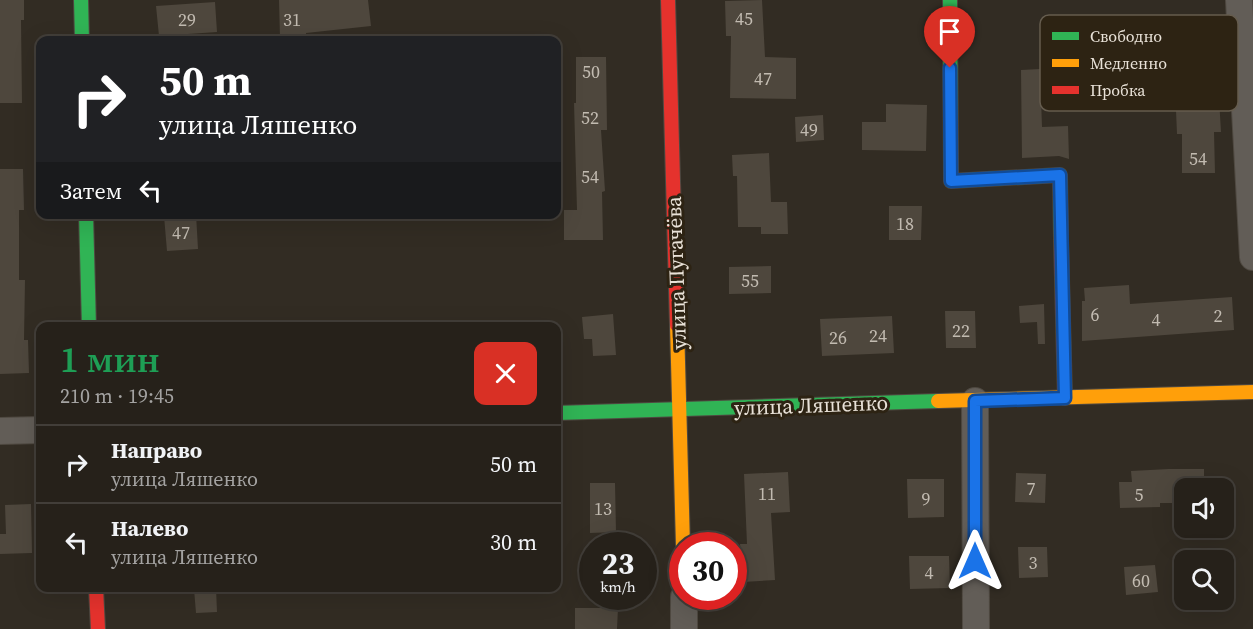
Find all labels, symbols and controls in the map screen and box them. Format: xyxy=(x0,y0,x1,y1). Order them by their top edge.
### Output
house number: 45 xyxy=(735,6,753,31)
pin xyxy=(924,6,975,68)
house number: 29 xyxy=(178,7,196,32)
house number: 31 xyxy=(283,7,301,32)
icon: arrive xyxy=(933,15,966,48)
legend xyxy=(1040,15,1238,111)
text: Свободно xyxy=(1090,25,1162,47)
text: 50 m xyxy=(159,51,252,109)
text: Медленно xyxy=(1090,52,1167,74)
house number: 50 xyxy=(582,59,600,84)
icon: right xyxy=(60,60,138,138)
house number: 47 xyxy=(754,66,772,91)
text: Пробка xyxy=(1090,79,1146,101)
house number: 52 xyxy=(581,105,599,130)
text: улица Ляшенко xyxy=(159,106,357,143)
house number: 49 xyxy=(800,117,818,142)
house number: 54 xyxy=(1189,146,1207,171)
house number: 54 xyxy=(581,164,599,189)
icon: left xyxy=(134,174,167,207)
text: Затем xyxy=(60,176,122,206)
street label: улица Пугачёва xyxy=(659,195,693,350)
house number: 18 xyxy=(896,211,914,236)
house number: 47 xyxy=(172,220,190,245)
house number: 55 xyxy=(741,268,759,293)
house number: 6 xyxy=(1091,302,1100,327)
house number: 2 xyxy=(1214,303,1223,328)
house number: 4 xyxy=(1152,307,1161,332)
house number: 22 xyxy=(952,318,970,343)
house number: 24 xyxy=(869,323,887,348)
house number: 26 xyxy=(829,325,847,350)
text: 1 мин xyxy=(60,335,160,384)
button: close xyxy=(474,342,537,405)
text: 210 m · 19:45 xyxy=(60,382,174,410)
street label: улица Ляшенко xyxy=(733,388,889,422)
text: Направо xyxy=(111,435,202,465)
icon: right xyxy=(60,448,93,481)
text: 50 m xyxy=(490,449,537,479)
text: улица Ляшенко xyxy=(111,465,258,493)
house number: 7 xyxy=(1027,476,1036,501)
map controls xyxy=(1174,478,1234,610)
button: sound xyxy=(1174,478,1234,538)
house number: 11 xyxy=(758,481,776,506)
house number: 5 xyxy=(1135,482,1144,507)
house number: 9 xyxy=(922,486,931,511)
house number: 13 xyxy=(594,496,612,521)
text: Налево xyxy=(111,513,188,543)
icon: left xyxy=(60,526,93,559)
text: 30 m xyxy=(490,527,537,557)
position arrow xyxy=(943,529,1007,593)
speed limit sign: 30 xyxy=(669,532,747,610)
text: улица Ляшенко xyxy=(111,543,258,571)
text: 23 xyxy=(602,543,634,584)
house number: 3 xyxy=(1029,550,1038,575)
button: search xyxy=(1174,550,1234,610)
house number: 4 xyxy=(925,560,934,585)
house number: 60 xyxy=(1132,568,1150,593)
text: km/h xyxy=(600,576,636,597)

